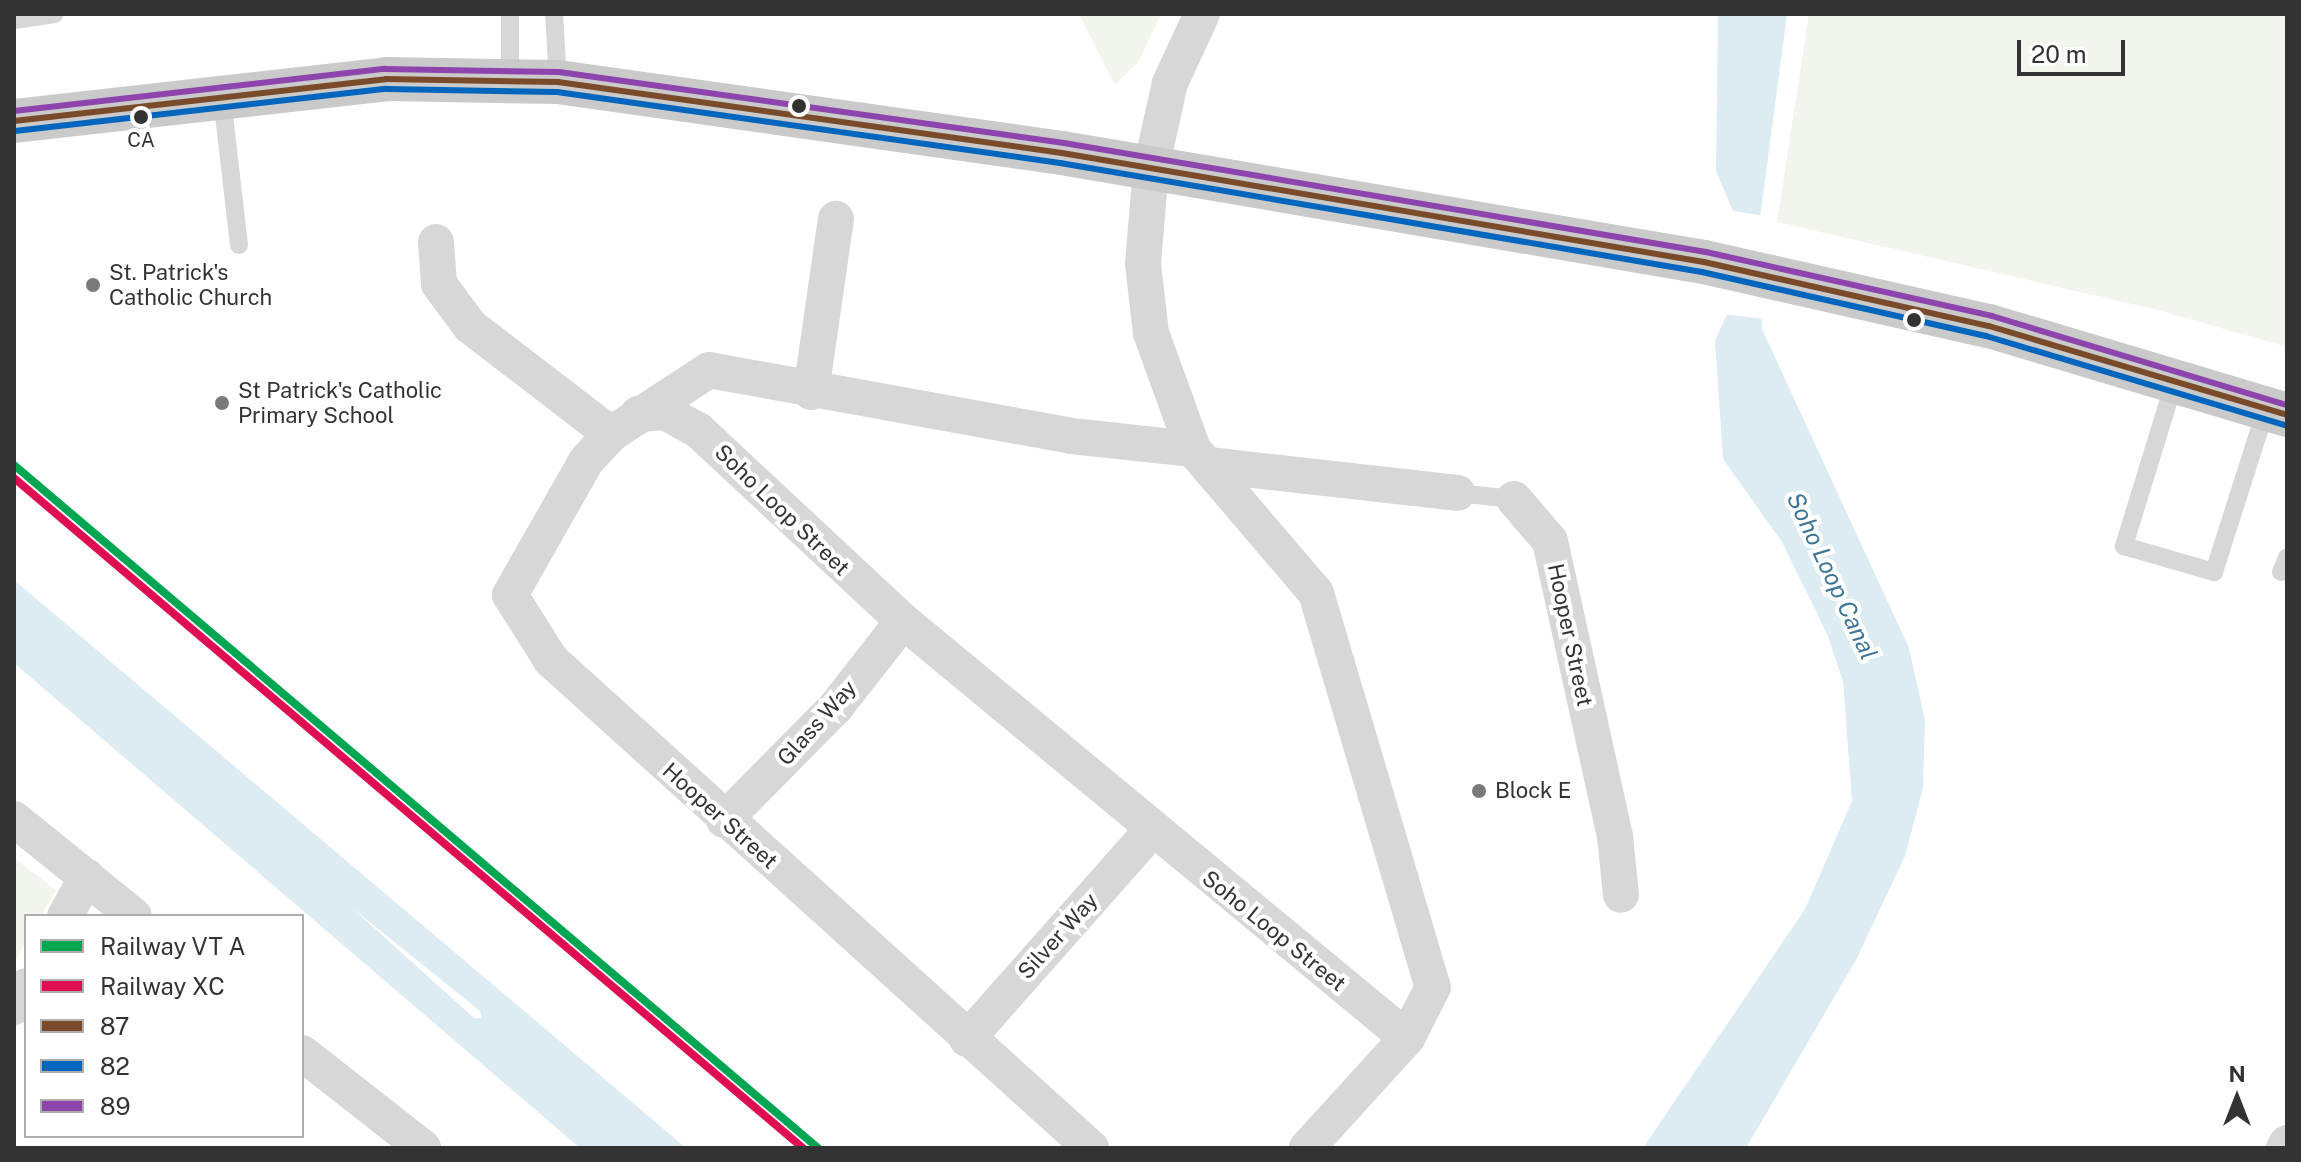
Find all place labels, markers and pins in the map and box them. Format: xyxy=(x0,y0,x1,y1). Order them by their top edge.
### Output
unlabelled marker xyxy=(791,98,807,114)
marker: CA xyxy=(133,109,149,125)
place label: CA xyxy=(127,128,155,152)
place label: St. Patrick's Catholic Church xyxy=(109,259,272,310)
marker: St. Patrick's Catholic Church xyxy=(84,276,102,294)
unlabelled marker xyxy=(1906,312,1922,328)
place label: St Patrick's Catholic Primary School xyxy=(238,377,442,428)
marker: St Patrick's Catholic Primary School xyxy=(213,394,231,412)
place label: Block E xyxy=(1495,778,1571,804)
marker: Block E xyxy=(1470,782,1488,800)

